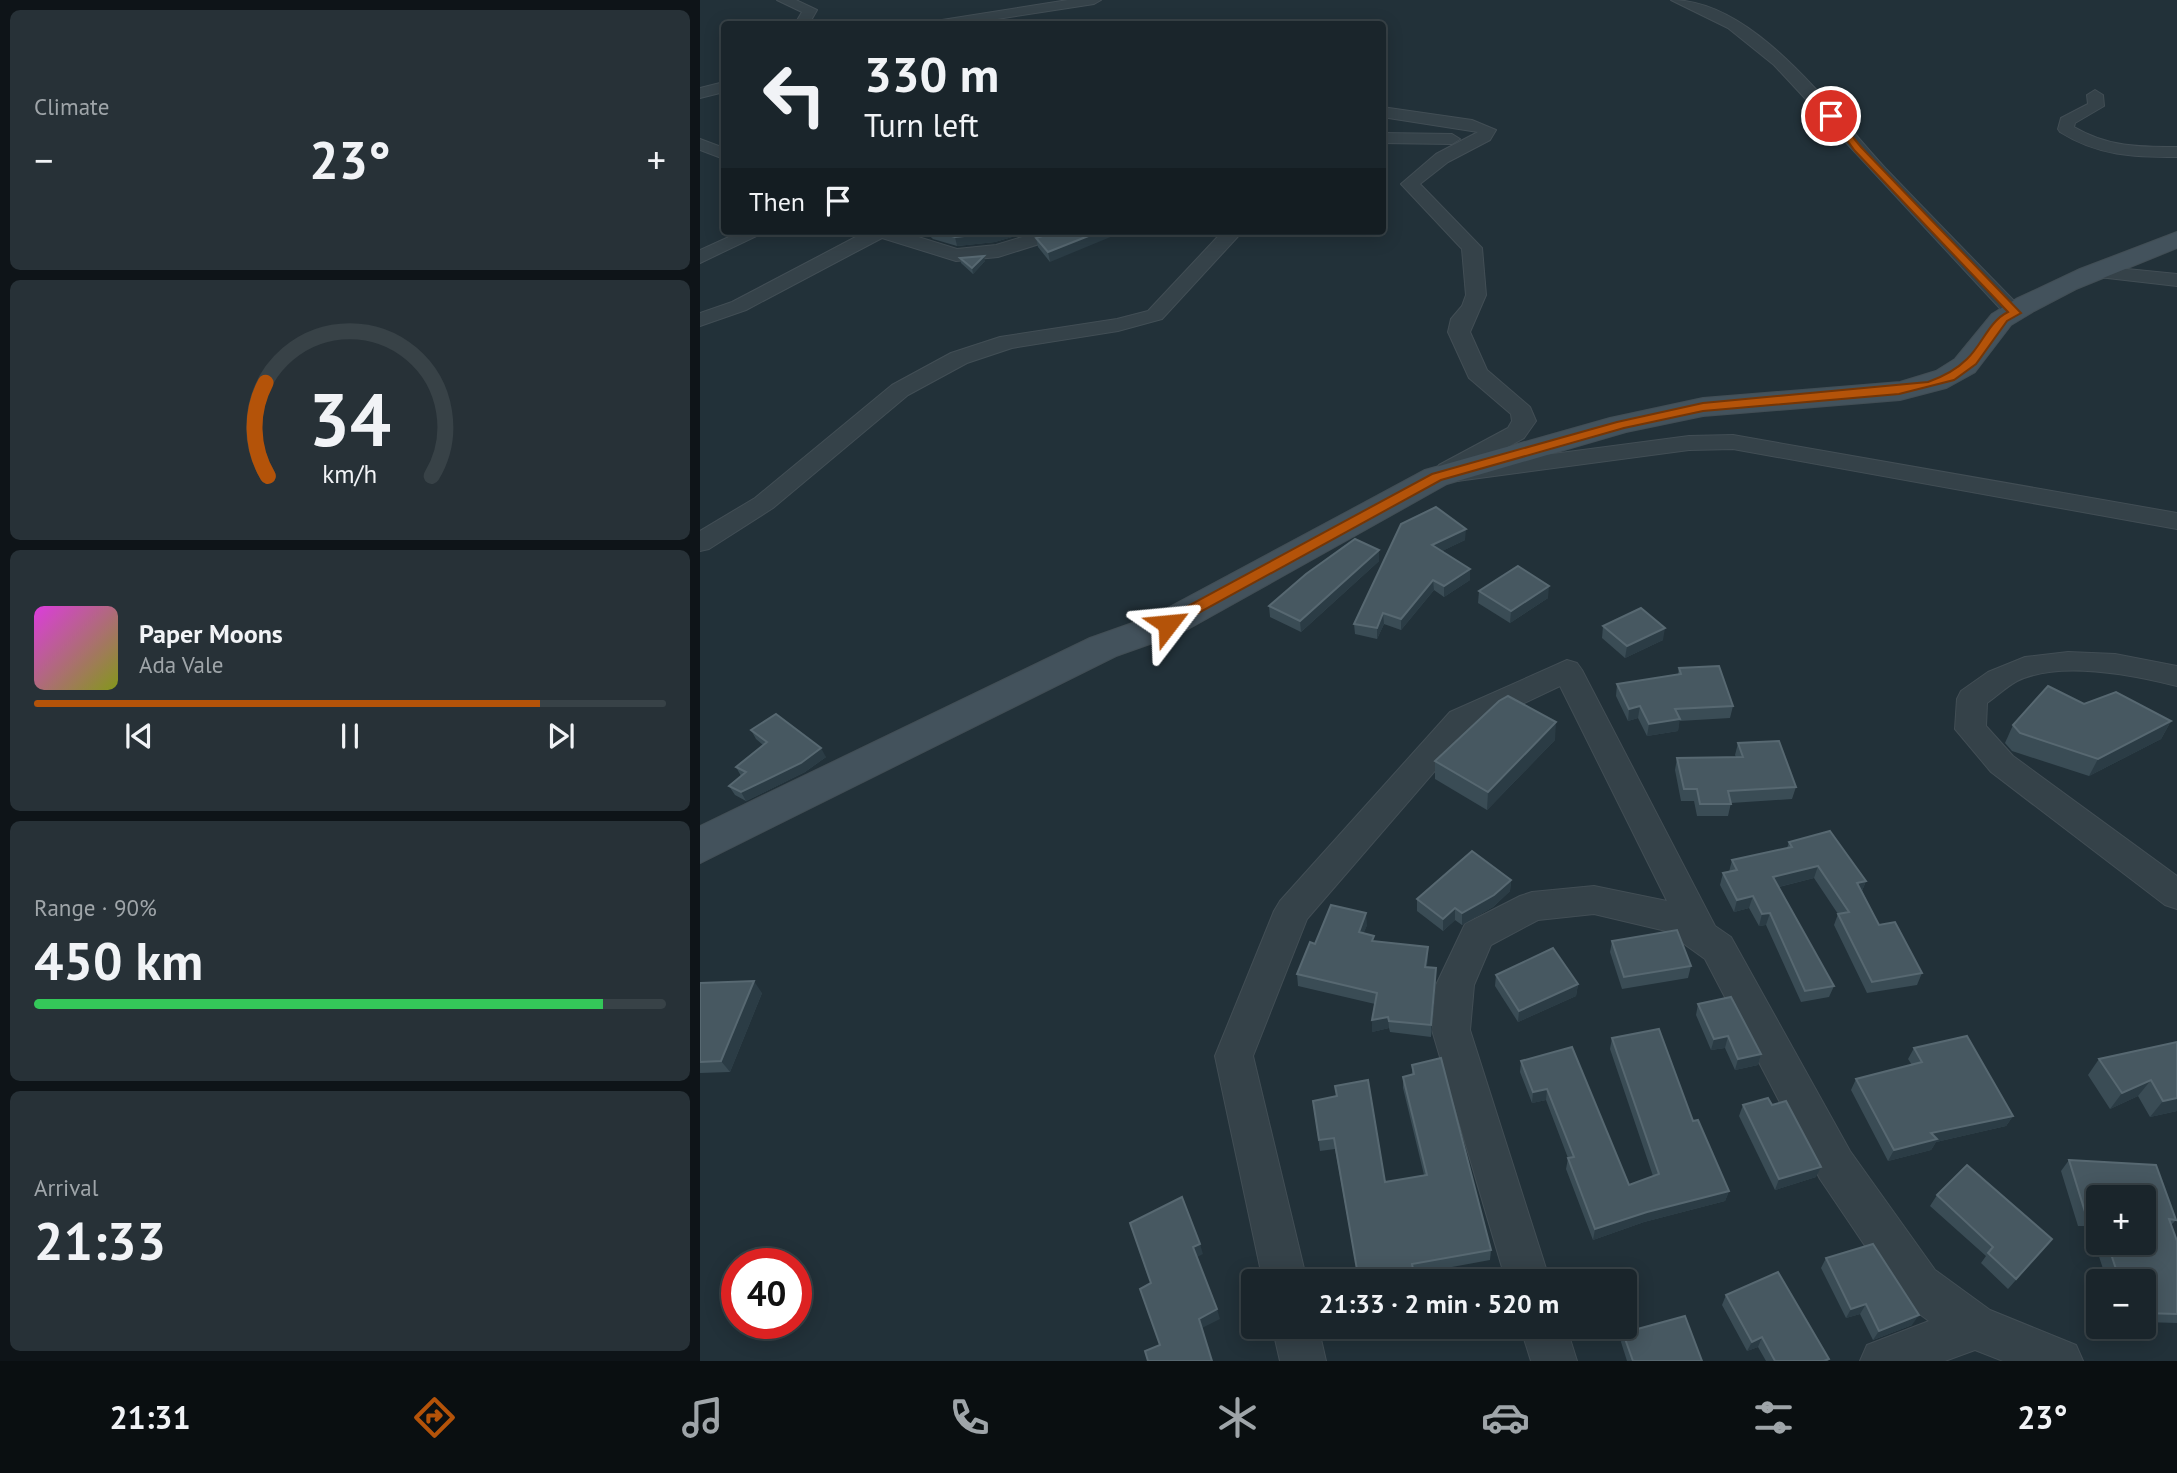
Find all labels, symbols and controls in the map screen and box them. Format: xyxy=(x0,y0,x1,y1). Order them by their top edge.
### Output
text: 330 m xyxy=(864,42,999,106)
icon: left xyxy=(749,49,840,140)
pin xyxy=(1801,86,1861,146)
text: Climate xyxy=(34,92,109,121)
icon: arrive xyxy=(1812,97,1850,135)
text: Turn left xyxy=(864,104,979,146)
text: 23° xyxy=(309,126,391,193)
text: − xyxy=(34,135,53,184)
text: + xyxy=(647,135,666,184)
icon: arrive xyxy=(819,182,857,220)
text: Then xyxy=(749,185,805,218)
text: 34 xyxy=(309,373,391,467)
text: km/h xyxy=(323,458,377,490)
position arrow xyxy=(1131,587,1205,661)
text: Paper Moons xyxy=(139,617,283,650)
text: Ada Vale xyxy=(139,650,223,679)
icon: previous xyxy=(120,717,158,755)
icon: pause xyxy=(331,717,369,755)
icon: next xyxy=(542,717,580,755)
text: Range · 90% xyxy=(34,893,157,922)
text: 450 km xyxy=(34,927,203,994)
text: Arrival xyxy=(34,1173,98,1202)
map controls xyxy=(2086,1185,2156,1339)
button: + xyxy=(2086,1185,2156,1255)
text: 21:33 xyxy=(34,1207,166,1274)
speed limit sign: 40 xyxy=(721,1248,812,1339)
button: − xyxy=(2086,1269,2156,1339)
text: 21:33 · 2 min · 520 m xyxy=(1319,1287,1559,1320)
icon: directions xyxy=(410,1393,459,1442)
icon: music xyxy=(678,1393,727,1442)
icon: phone xyxy=(945,1393,994,1442)
icon: climate xyxy=(1213,1393,1262,1442)
icon: car xyxy=(1481,1393,1530,1442)
icon: filters xyxy=(1749,1393,1798,1442)
text: 21:31 xyxy=(109,1396,191,1438)
text: 23° xyxy=(2017,1396,2068,1438)

